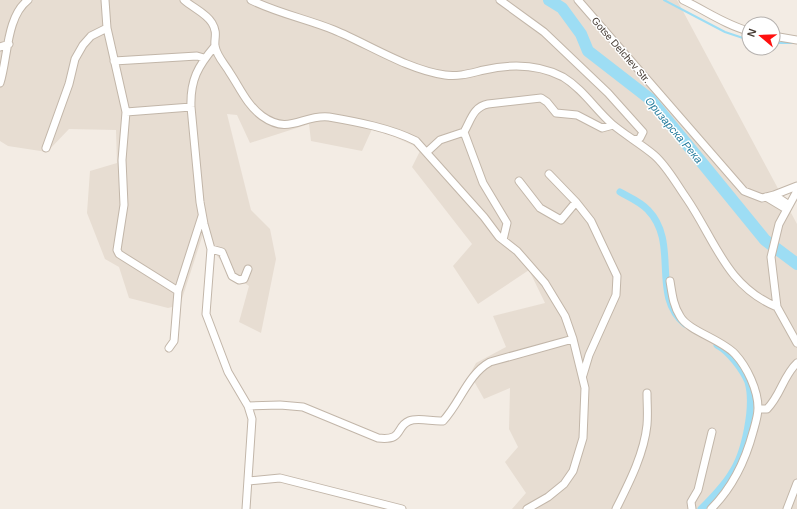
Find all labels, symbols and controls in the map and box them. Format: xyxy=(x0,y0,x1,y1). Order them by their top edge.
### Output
street label: Gotse Delchev Str. xyxy=(589,15,653,85)
north arrow xyxy=(741,16,781,56)
text: N xyxy=(745,27,759,38)
water label: Оризарска Река xyxy=(643,95,705,165)

